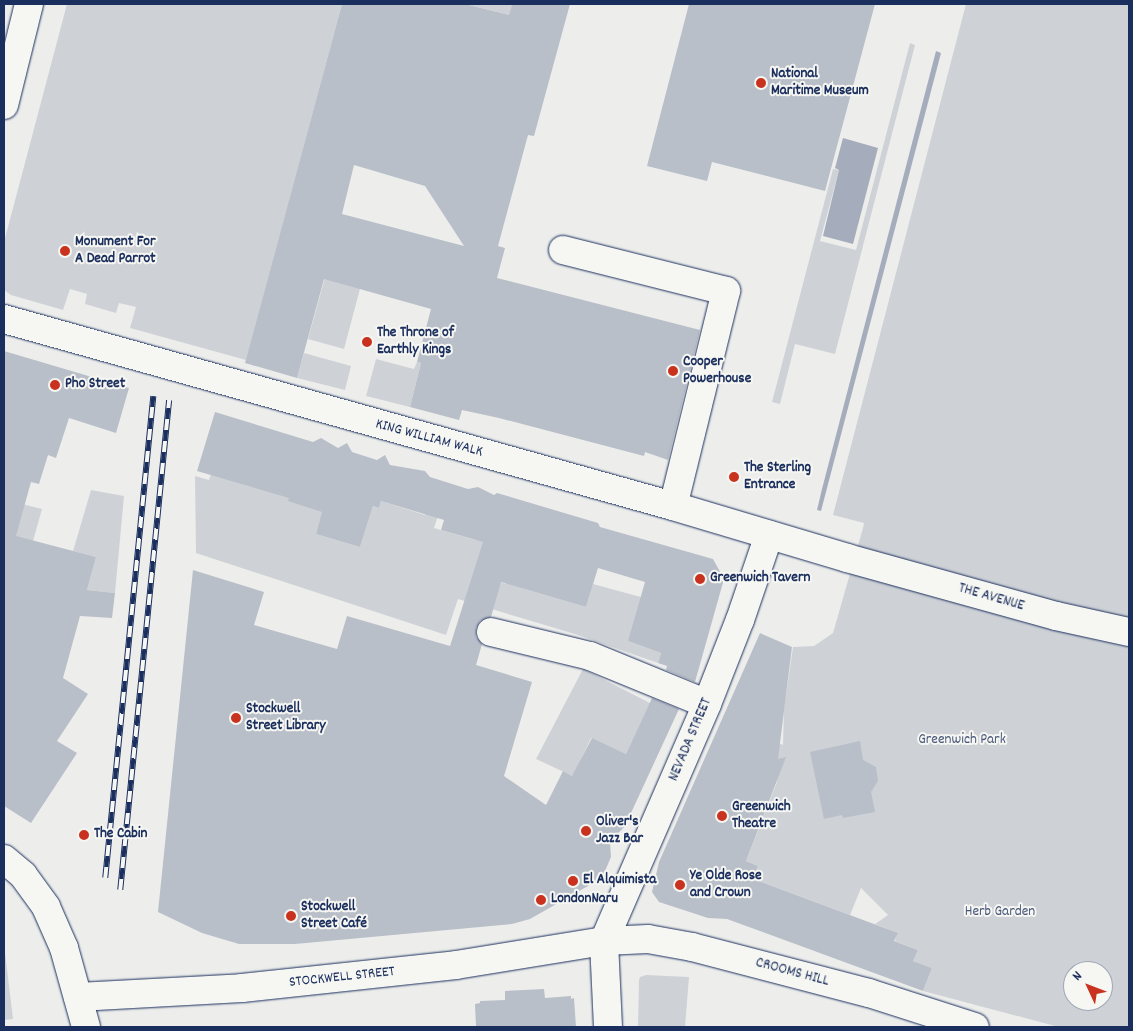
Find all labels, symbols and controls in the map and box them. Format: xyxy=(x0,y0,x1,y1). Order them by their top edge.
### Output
place label: National Maritime Museum xyxy=(771,65,869,100)
marker: National Maritime Museum xyxy=(755,77,767,89)
place label: Monument For A Dead Parrot xyxy=(75,233,156,268)
marker: Monument For A Dead Parrot xyxy=(59,245,71,257)
place label: The Throne of Earthly Kings xyxy=(377,324,454,359)
marker: The Throne of Earthly Kings xyxy=(361,336,373,348)
place label: Cooper Powerhouse xyxy=(683,353,751,388)
marker: Cooper Powerhouse xyxy=(667,365,679,377)
place label: Pho Street xyxy=(65,376,125,394)
marker: Pho Street xyxy=(49,379,61,391)
street label: KING WILLIAM WALK xyxy=(373,416,485,462)
place label: The Sterling Entrance xyxy=(744,459,811,494)
marker: The Sterling Entrance xyxy=(728,471,740,483)
place label: Greenwich Tavern xyxy=(710,570,810,588)
marker: Greenwich Tavern xyxy=(694,573,706,585)
street label: THE AVENUE xyxy=(956,580,1026,616)
street label: NEVADA STREET xyxy=(665,696,717,784)
place label: Stockwell Street Library xyxy=(246,700,325,735)
marker: Stockwell Street Library xyxy=(230,712,242,724)
park label: Greenwich Park xyxy=(918,732,1006,750)
place label: Greenwich Theatre xyxy=(732,798,791,833)
marker: Greenwich Theatre xyxy=(716,810,728,822)
place label: Oliver's Jazz Bar xyxy=(596,813,643,848)
marker: Oliver's Jazz Bar xyxy=(580,825,592,837)
place label: The Cabin xyxy=(94,826,148,844)
marker: The Cabin xyxy=(78,829,90,841)
place label: Ye Olde Rose and Crown xyxy=(690,867,762,902)
place label: El Alquimista xyxy=(583,872,656,890)
marker: El Alquimista xyxy=(567,875,579,887)
marker: Ye Olde Rose and Crown xyxy=(674,879,686,891)
place label: LondonNaru xyxy=(551,891,618,909)
marker: LondonNaru xyxy=(535,894,547,906)
place label: Stockwell Street Café xyxy=(301,898,367,933)
park label: Herb Garden xyxy=(965,904,1035,922)
marker: Stockwell Street Café xyxy=(285,910,297,922)
street label: CROOMS HILL xyxy=(753,955,831,991)
north arrow xyxy=(1063,961,1113,1011)
street label: STOCKWELL STREET xyxy=(288,963,396,993)
text: N xyxy=(1068,967,1087,986)

